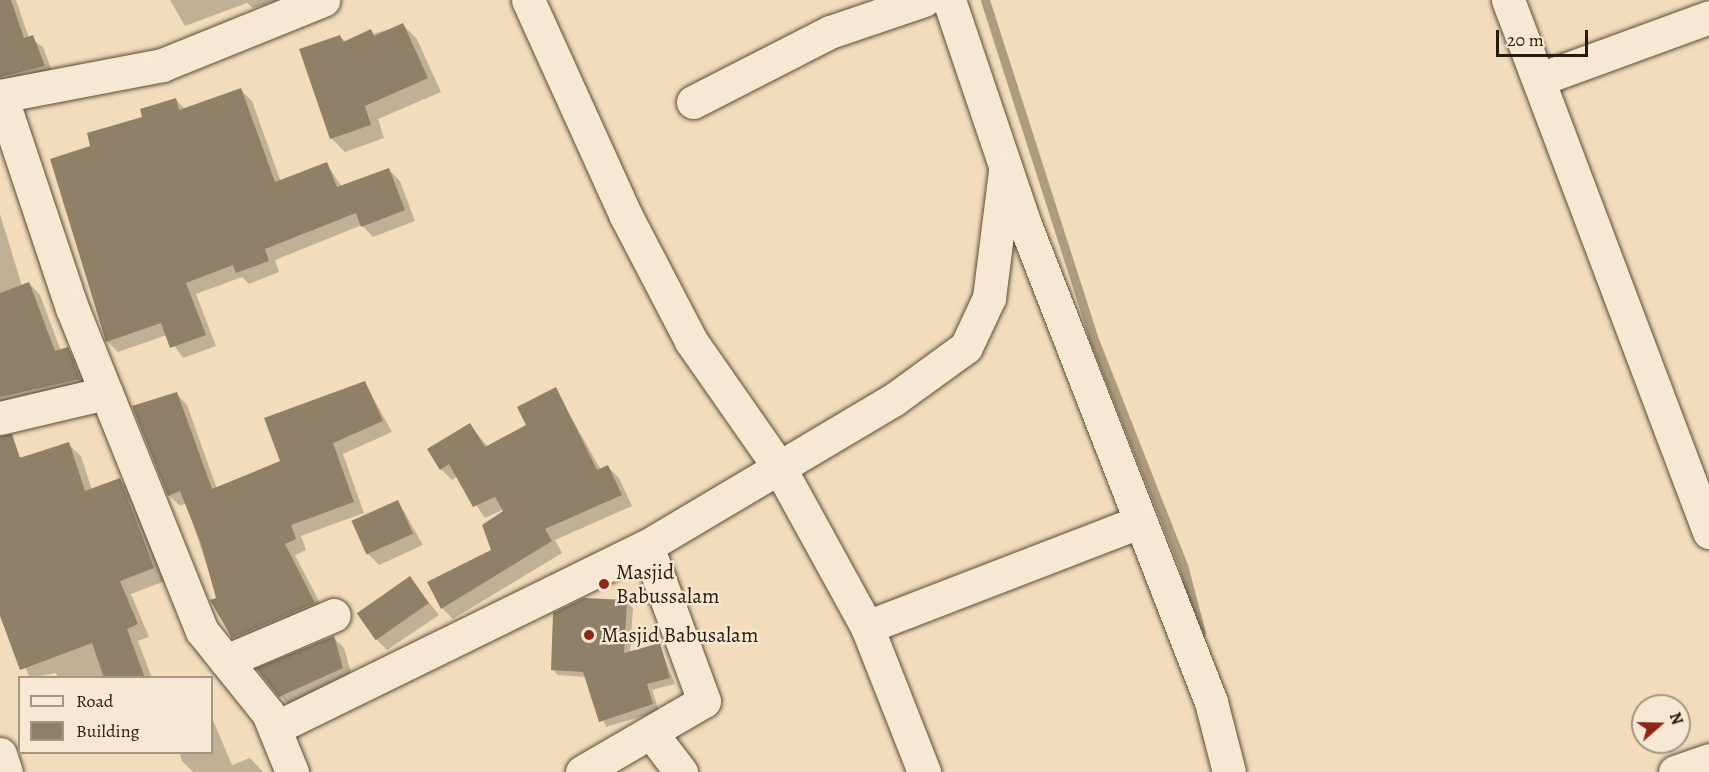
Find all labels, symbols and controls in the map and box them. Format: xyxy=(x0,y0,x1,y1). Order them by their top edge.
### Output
scale bar xyxy=(1499,18,1590,56)
text: 20 m xyxy=(1507,28,1544,52)
place label: Masjid Babussalam xyxy=(616,559,719,609)
marker: Masjid Babussalam xyxy=(597,577,611,591)
place label: Masjid Babusalam xyxy=(601,622,758,648)
marker: Masjid Babusalam xyxy=(582,628,596,642)
legend xyxy=(18,676,213,754)
text: Road xyxy=(76,689,113,713)
north arrow xyxy=(1631,694,1691,754)
text: N xyxy=(1664,709,1688,728)
text: Building xyxy=(76,719,140,743)

